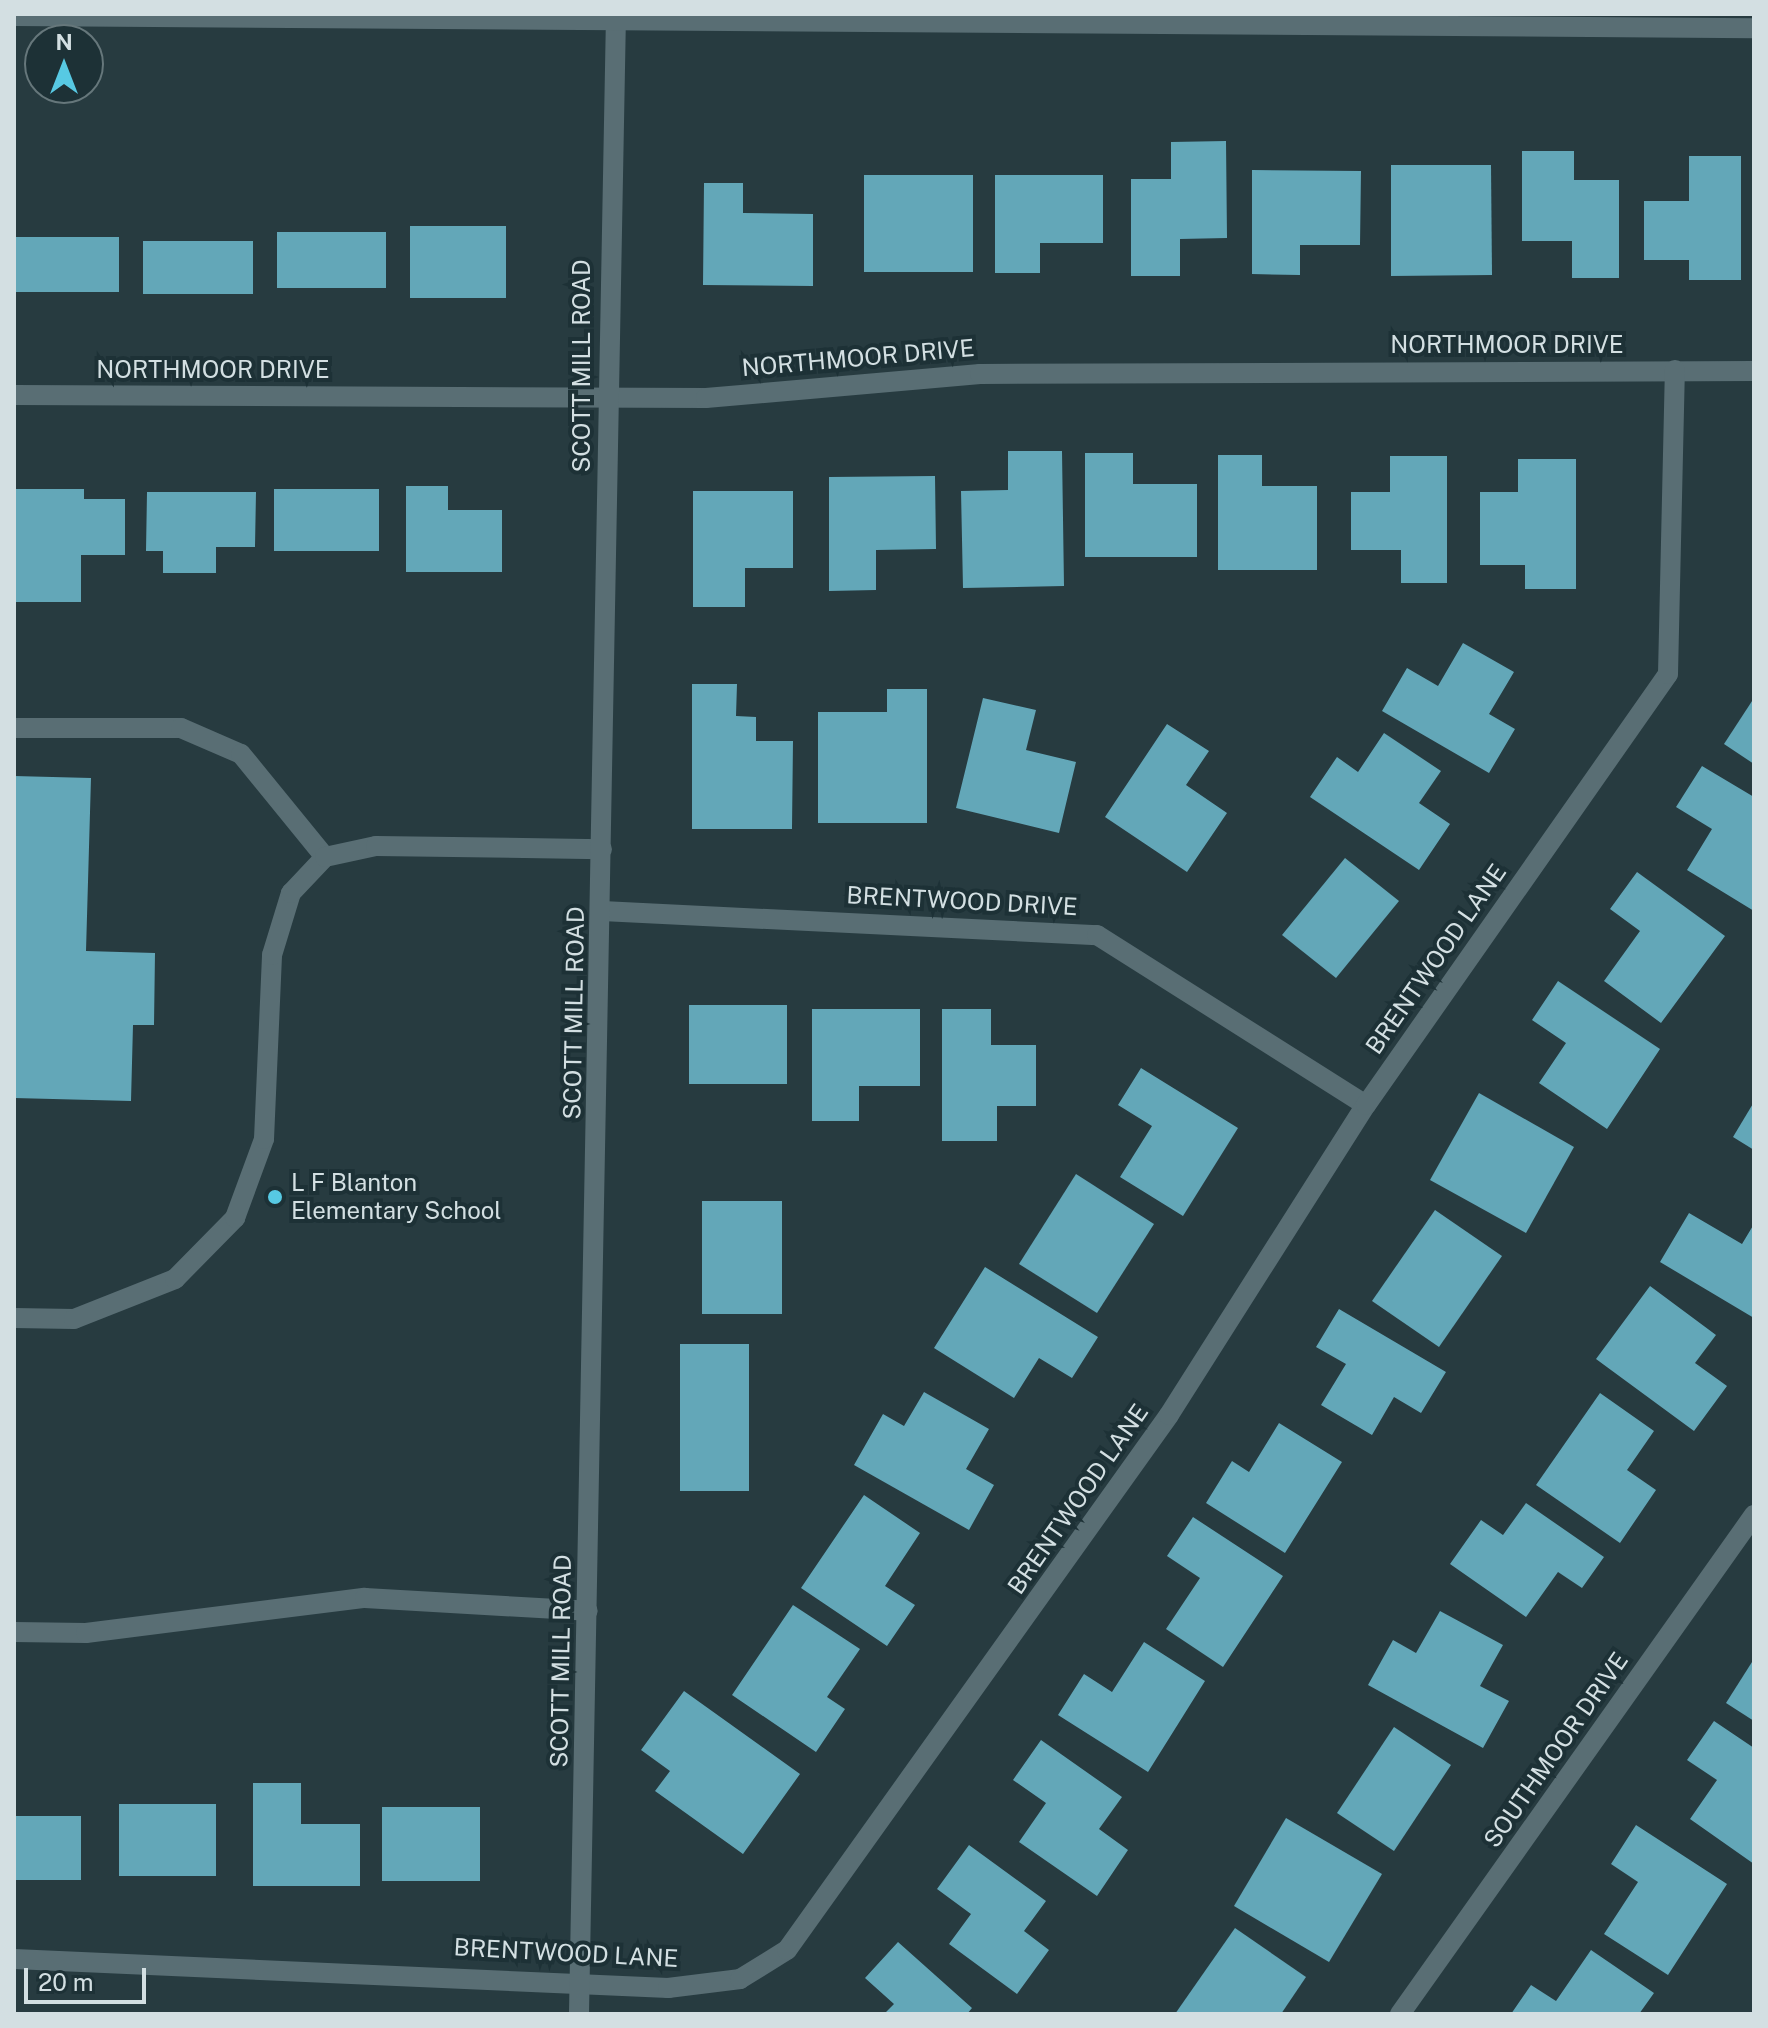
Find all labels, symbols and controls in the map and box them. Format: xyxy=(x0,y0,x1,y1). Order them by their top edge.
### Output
north arrow xyxy=(24,24,104,104)
text: N xyxy=(55,29,73,55)
street label: SCOTT MILL ROAD xyxy=(568,259,596,473)
street label: NORTHMOOR DRIVE xyxy=(1390,331,1624,359)
street label: NORTHMOOR DRIVE xyxy=(740,333,976,383)
street label: NORTHMOOR DRIVE xyxy=(96,356,330,384)
street label: BRENTWOOD LANE xyxy=(1360,859,1512,1059)
street label: BRENTWOOD DRIVE xyxy=(846,881,1078,921)
street label: SCOTT MILL ROAD xyxy=(558,906,590,1120)
place label: L F Blanton Elementary School xyxy=(291,1169,502,1225)
marker: L F Blanton Elementary School xyxy=(266,1188,284,1206)
street label: BRENTWOOD LANE xyxy=(1002,1399,1154,1599)
street label: SCOTT MILL ROAD xyxy=(545,1554,577,1768)
street label: SOUTHMOOR DRIVE xyxy=(1478,1647,1634,1853)
street label: BRENTWOOD LANE xyxy=(453,1933,679,1973)
scale bar xyxy=(28,1952,150,2002)
text: 20 m xyxy=(38,1968,94,1996)

